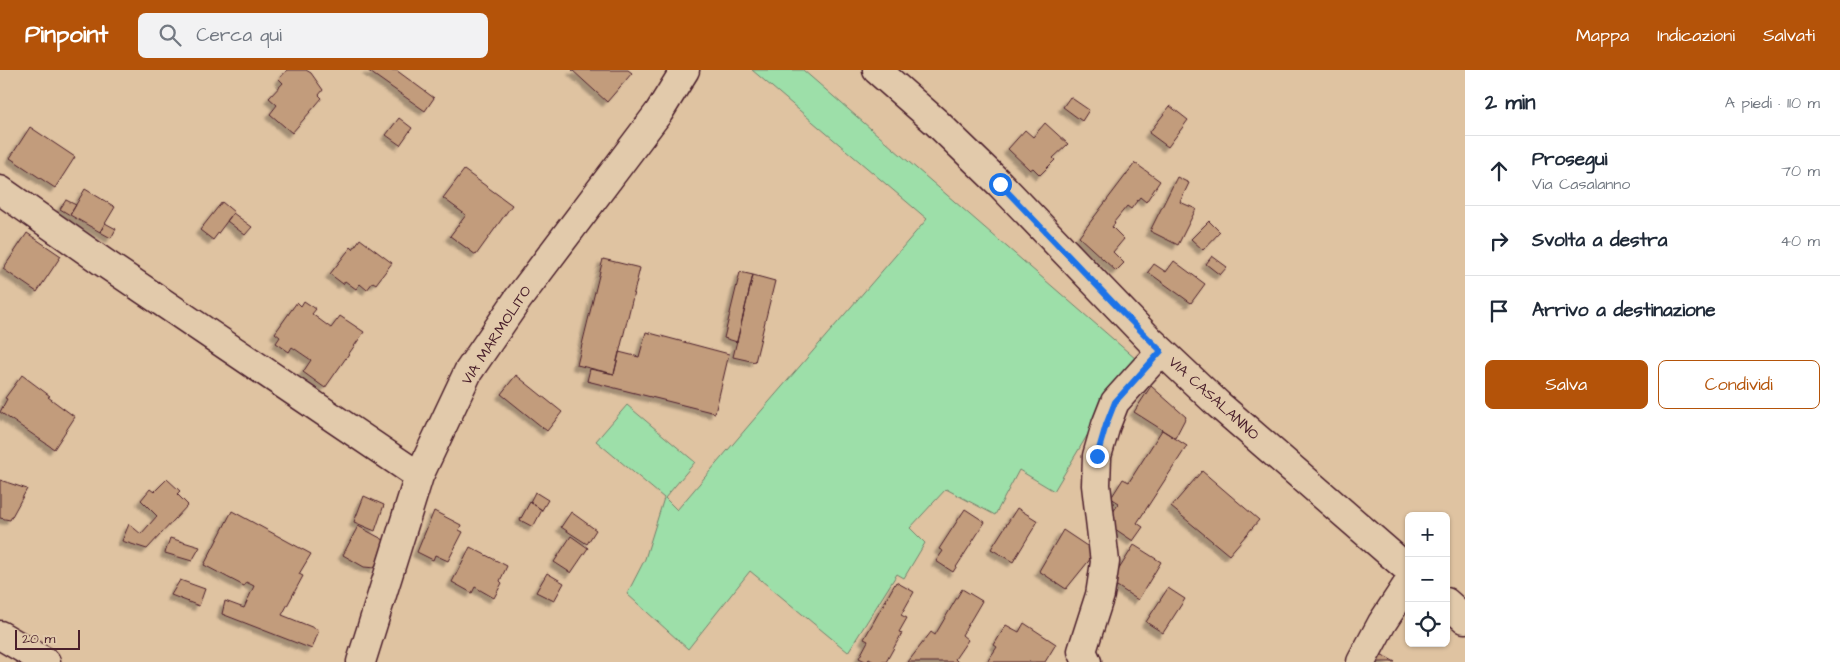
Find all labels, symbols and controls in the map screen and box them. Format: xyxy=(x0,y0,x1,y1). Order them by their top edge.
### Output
search box xyxy=(138,13,488,58)
text: Pinpoint xyxy=(25,18,108,52)
icon: search xyxy=(156,21,184,49)
text: Cerca qui xyxy=(196,22,282,49)
text: Mappa xyxy=(1576,23,1629,48)
text: Indicazioni xyxy=(1657,23,1735,48)
text: Salvati xyxy=(1763,23,1815,48)
text: 2 min xyxy=(1485,88,1535,117)
text: A piedi · 110 m xyxy=(1725,92,1820,114)
text: Prosegui xyxy=(1532,146,1607,173)
icon: ahead xyxy=(1485,157,1513,185)
text: 70 m xyxy=(1781,160,1820,182)
route start xyxy=(989,173,1012,196)
text: Via Casalanno xyxy=(1532,173,1630,195)
icon: right xyxy=(1485,227,1513,255)
text: Svolta a destra xyxy=(1532,227,1667,254)
text: 40 m xyxy=(1780,230,1820,252)
street label: VIA MARMOLITO xyxy=(456,282,536,389)
icon: arrive xyxy=(1485,297,1513,325)
text: Arrivo a destinazione xyxy=(1532,297,1715,324)
street label: VIA CASALANNO xyxy=(1164,352,1264,445)
button: Salva xyxy=(1485,360,1648,409)
button: Condividi xyxy=(1658,360,1820,409)
route end xyxy=(1086,445,1109,468)
map controls xyxy=(1405,512,1450,647)
button: + xyxy=(1405,512,1450,557)
button: − xyxy=(1405,557,1450,602)
button: locate xyxy=(1405,602,1450,647)
scale bar xyxy=(15,627,80,650)
text: 20 m xyxy=(22,629,55,649)

